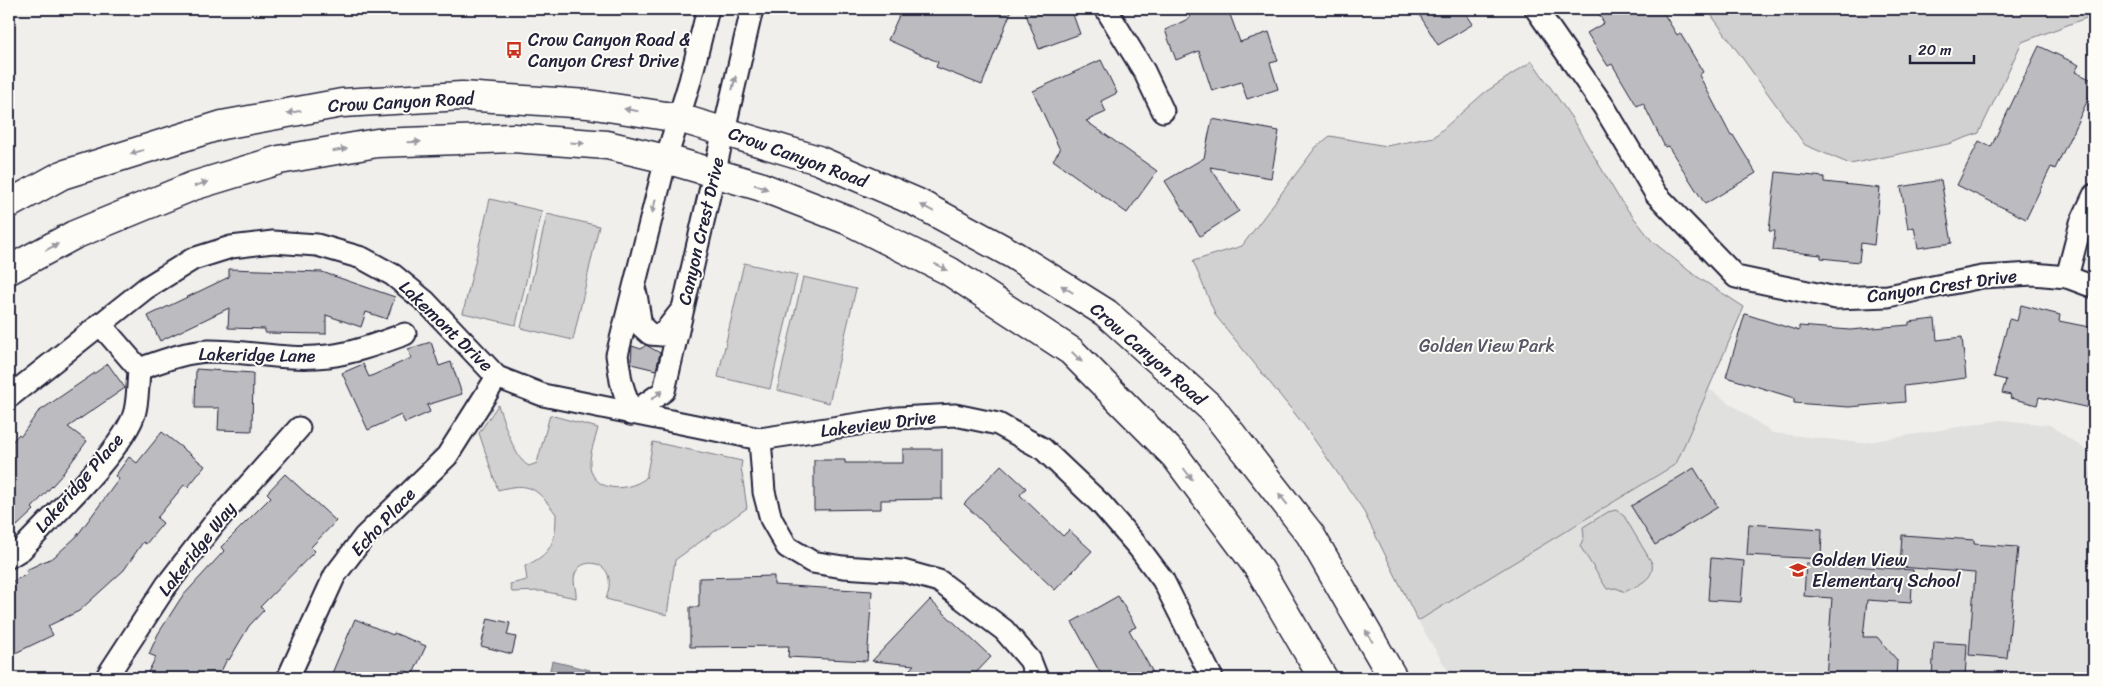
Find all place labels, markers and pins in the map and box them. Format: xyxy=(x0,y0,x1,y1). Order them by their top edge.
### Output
place label: Crow Canyon Road & Canyon Crest Drive xyxy=(528,24,690,77)
bus stop icon: Crow Canyon Road & Canyon Crest Drive xyxy=(504,40,524,60)
place label: Golden View Elementary School xyxy=(1812,544,1961,597)
school or university icon: Golden View Elementary School xyxy=(1788,560,1808,580)

